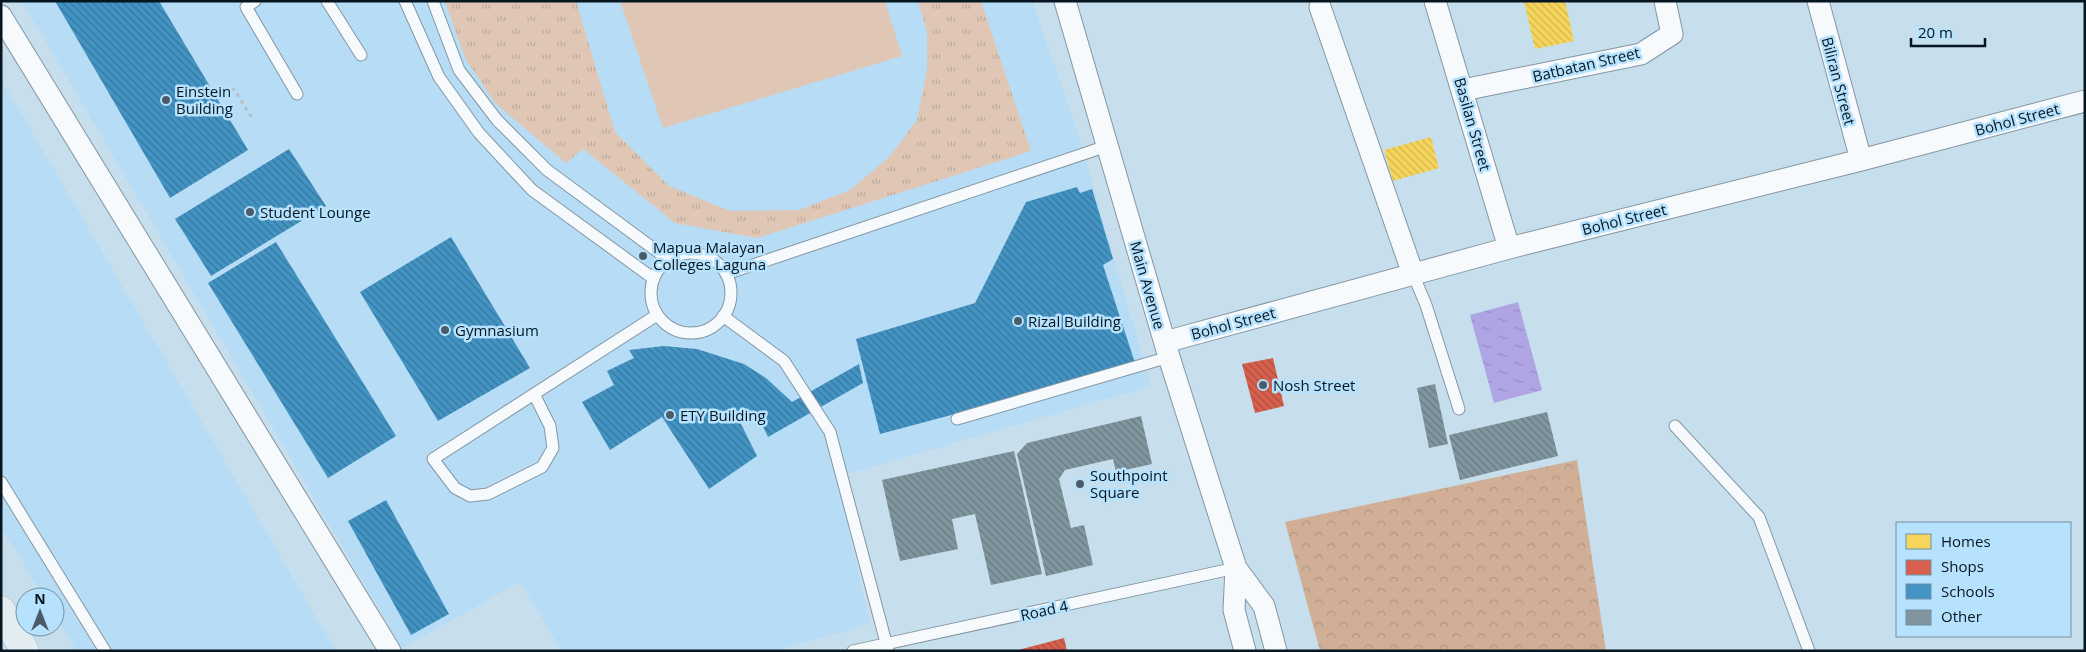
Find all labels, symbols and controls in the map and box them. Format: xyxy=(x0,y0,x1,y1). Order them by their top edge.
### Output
scale bar xyxy=(1911,15,1985,47)
text: 20 m xyxy=(1918,22,1953,42)
street label: Biliran Street xyxy=(1818,35,1860,127)
street label: Batbatan Street xyxy=(1530,42,1642,86)
street label: Basilan Street xyxy=(1450,75,1496,173)
place label: Einstein Building xyxy=(176,81,233,118)
marker: Einstein Building xyxy=(160,94,172,106)
street label: Bohol Street xyxy=(1973,98,2061,140)
street label: Bohol Street xyxy=(1580,199,1668,239)
place label: Student Lounge xyxy=(260,202,371,222)
marker: Student Lounge xyxy=(244,206,256,218)
place label: Mapua Malayan Colleges Laguna xyxy=(653,237,766,274)
street label: Main Avenue xyxy=(1126,239,1170,331)
marker: Mapua Malayan Colleges Laguna xyxy=(637,250,649,262)
street label: Bohol Street xyxy=(1189,302,1277,344)
place label: Rizal Building xyxy=(1028,311,1121,331)
marker: Rizal Building xyxy=(1012,315,1024,327)
place label: Gymnasium xyxy=(455,320,539,340)
marker: Gymnasium xyxy=(439,324,451,336)
place label: Nosh Street xyxy=(1273,375,1355,395)
marker: Nosh Street xyxy=(1257,379,1269,391)
place label: ETY Building xyxy=(680,405,766,425)
marker: ETY Building xyxy=(664,409,676,421)
place label: Southpoint Square xyxy=(1090,465,1168,502)
marker: Southpoint Square xyxy=(1074,478,1086,490)
legend xyxy=(1896,522,2071,637)
text: Homes xyxy=(1941,531,1991,551)
text: Shops xyxy=(1941,556,1984,576)
text: Schools xyxy=(1941,581,1995,601)
north arrow xyxy=(15,587,65,637)
text: N xyxy=(34,589,46,608)
street label: Road 4 xyxy=(1018,595,1070,625)
text: Other xyxy=(1941,606,1982,626)

